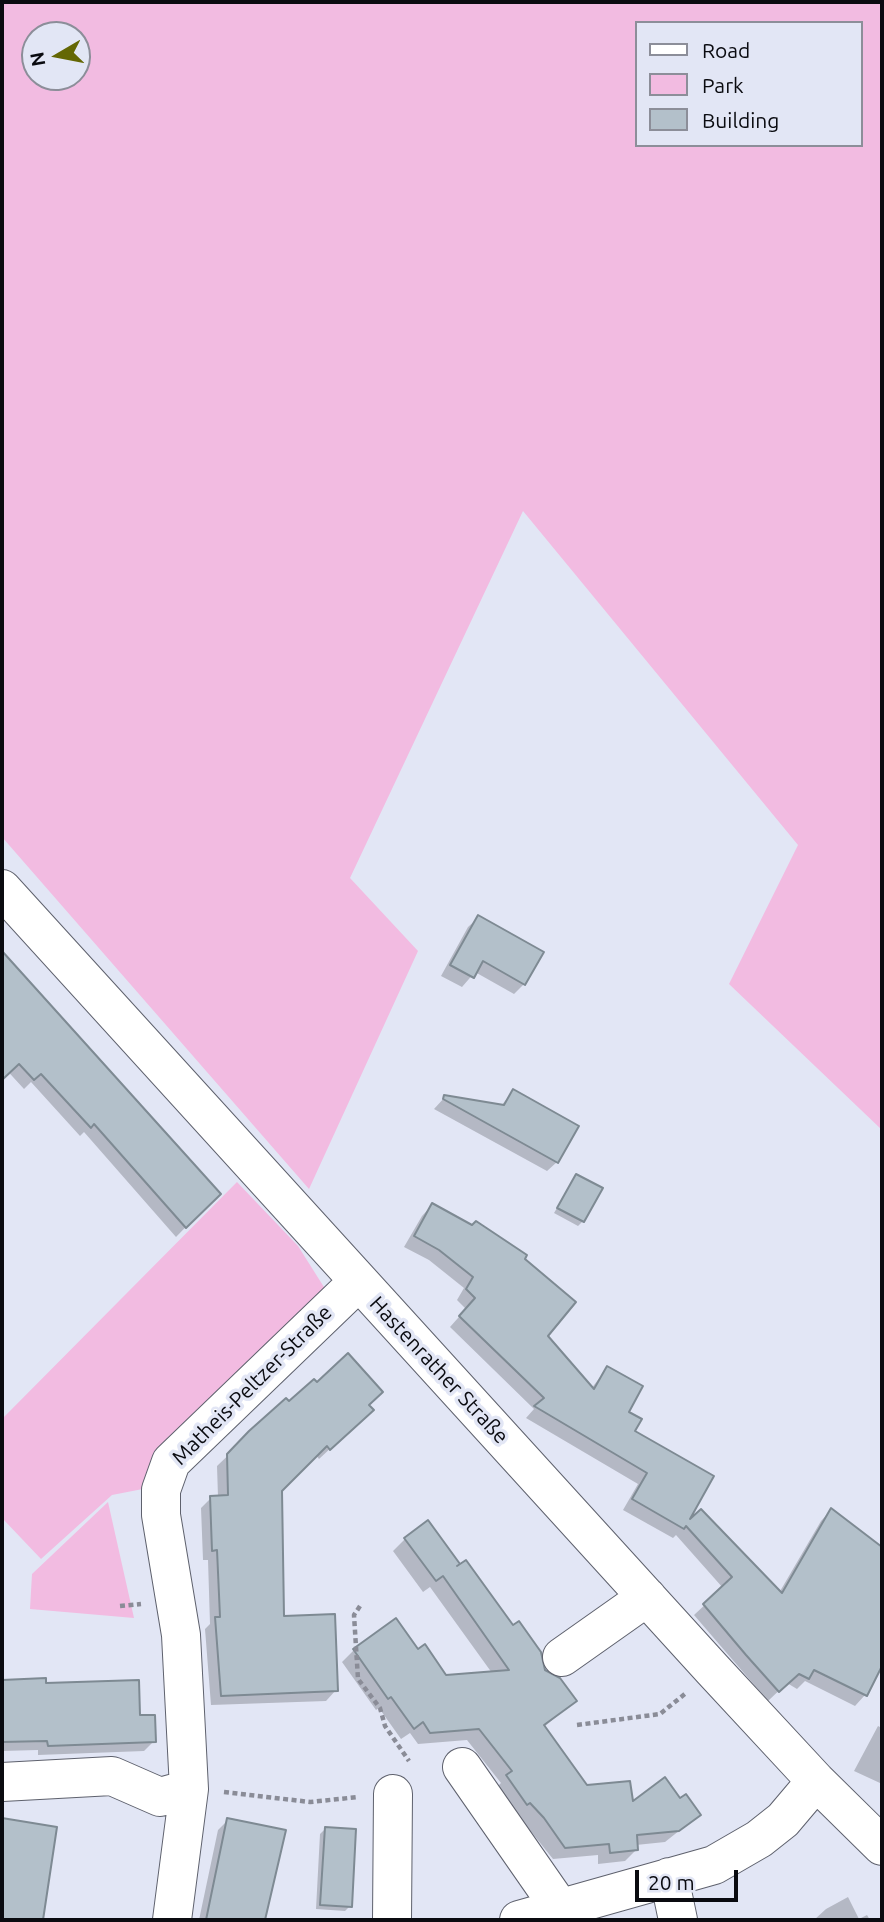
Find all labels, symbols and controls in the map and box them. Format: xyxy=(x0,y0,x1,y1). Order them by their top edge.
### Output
north arrow xyxy=(21,21,91,91)
legend xyxy=(636,21,863,147)
text: Road xyxy=(702,38,750,62)
text: N xyxy=(25,50,49,68)
text: Park xyxy=(702,73,744,97)
text: Building xyxy=(702,108,779,132)
street label: Hastenrather Straße xyxy=(364,1291,514,1449)
street label: Matheis-Peltzer-Straße xyxy=(167,1300,337,1470)
scale bar xyxy=(639,1856,742,1900)
text: 20 m xyxy=(648,1870,695,1894)

